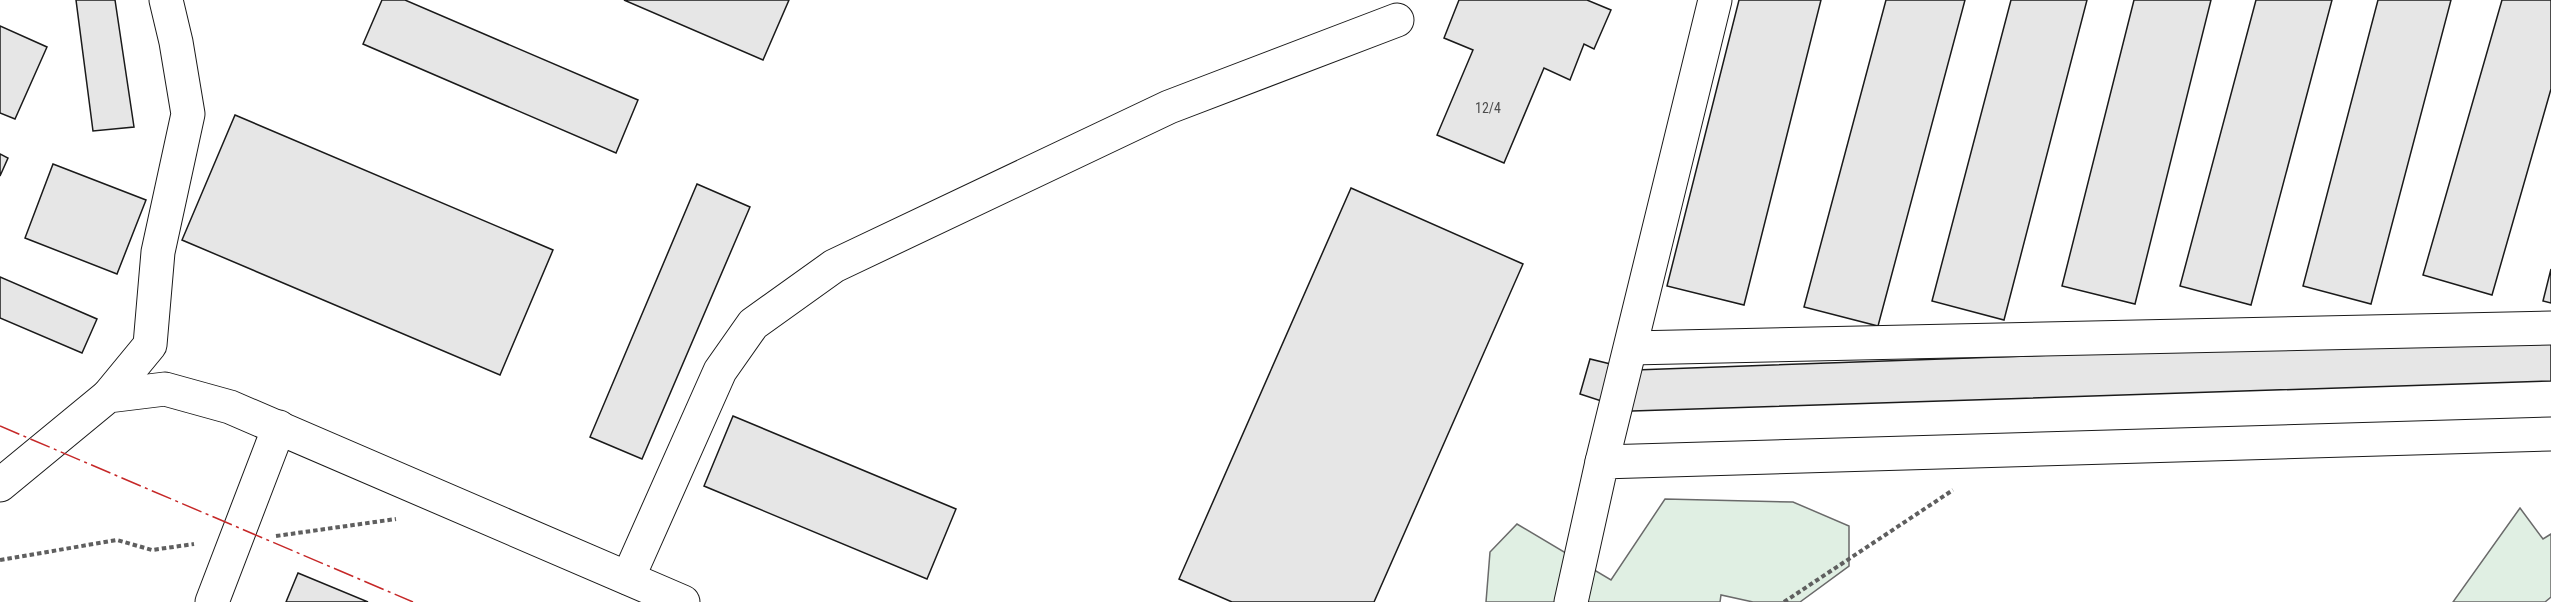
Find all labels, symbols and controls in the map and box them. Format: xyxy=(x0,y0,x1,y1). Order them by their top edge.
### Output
house number: 12/4 xyxy=(1475,100,1501,116)

